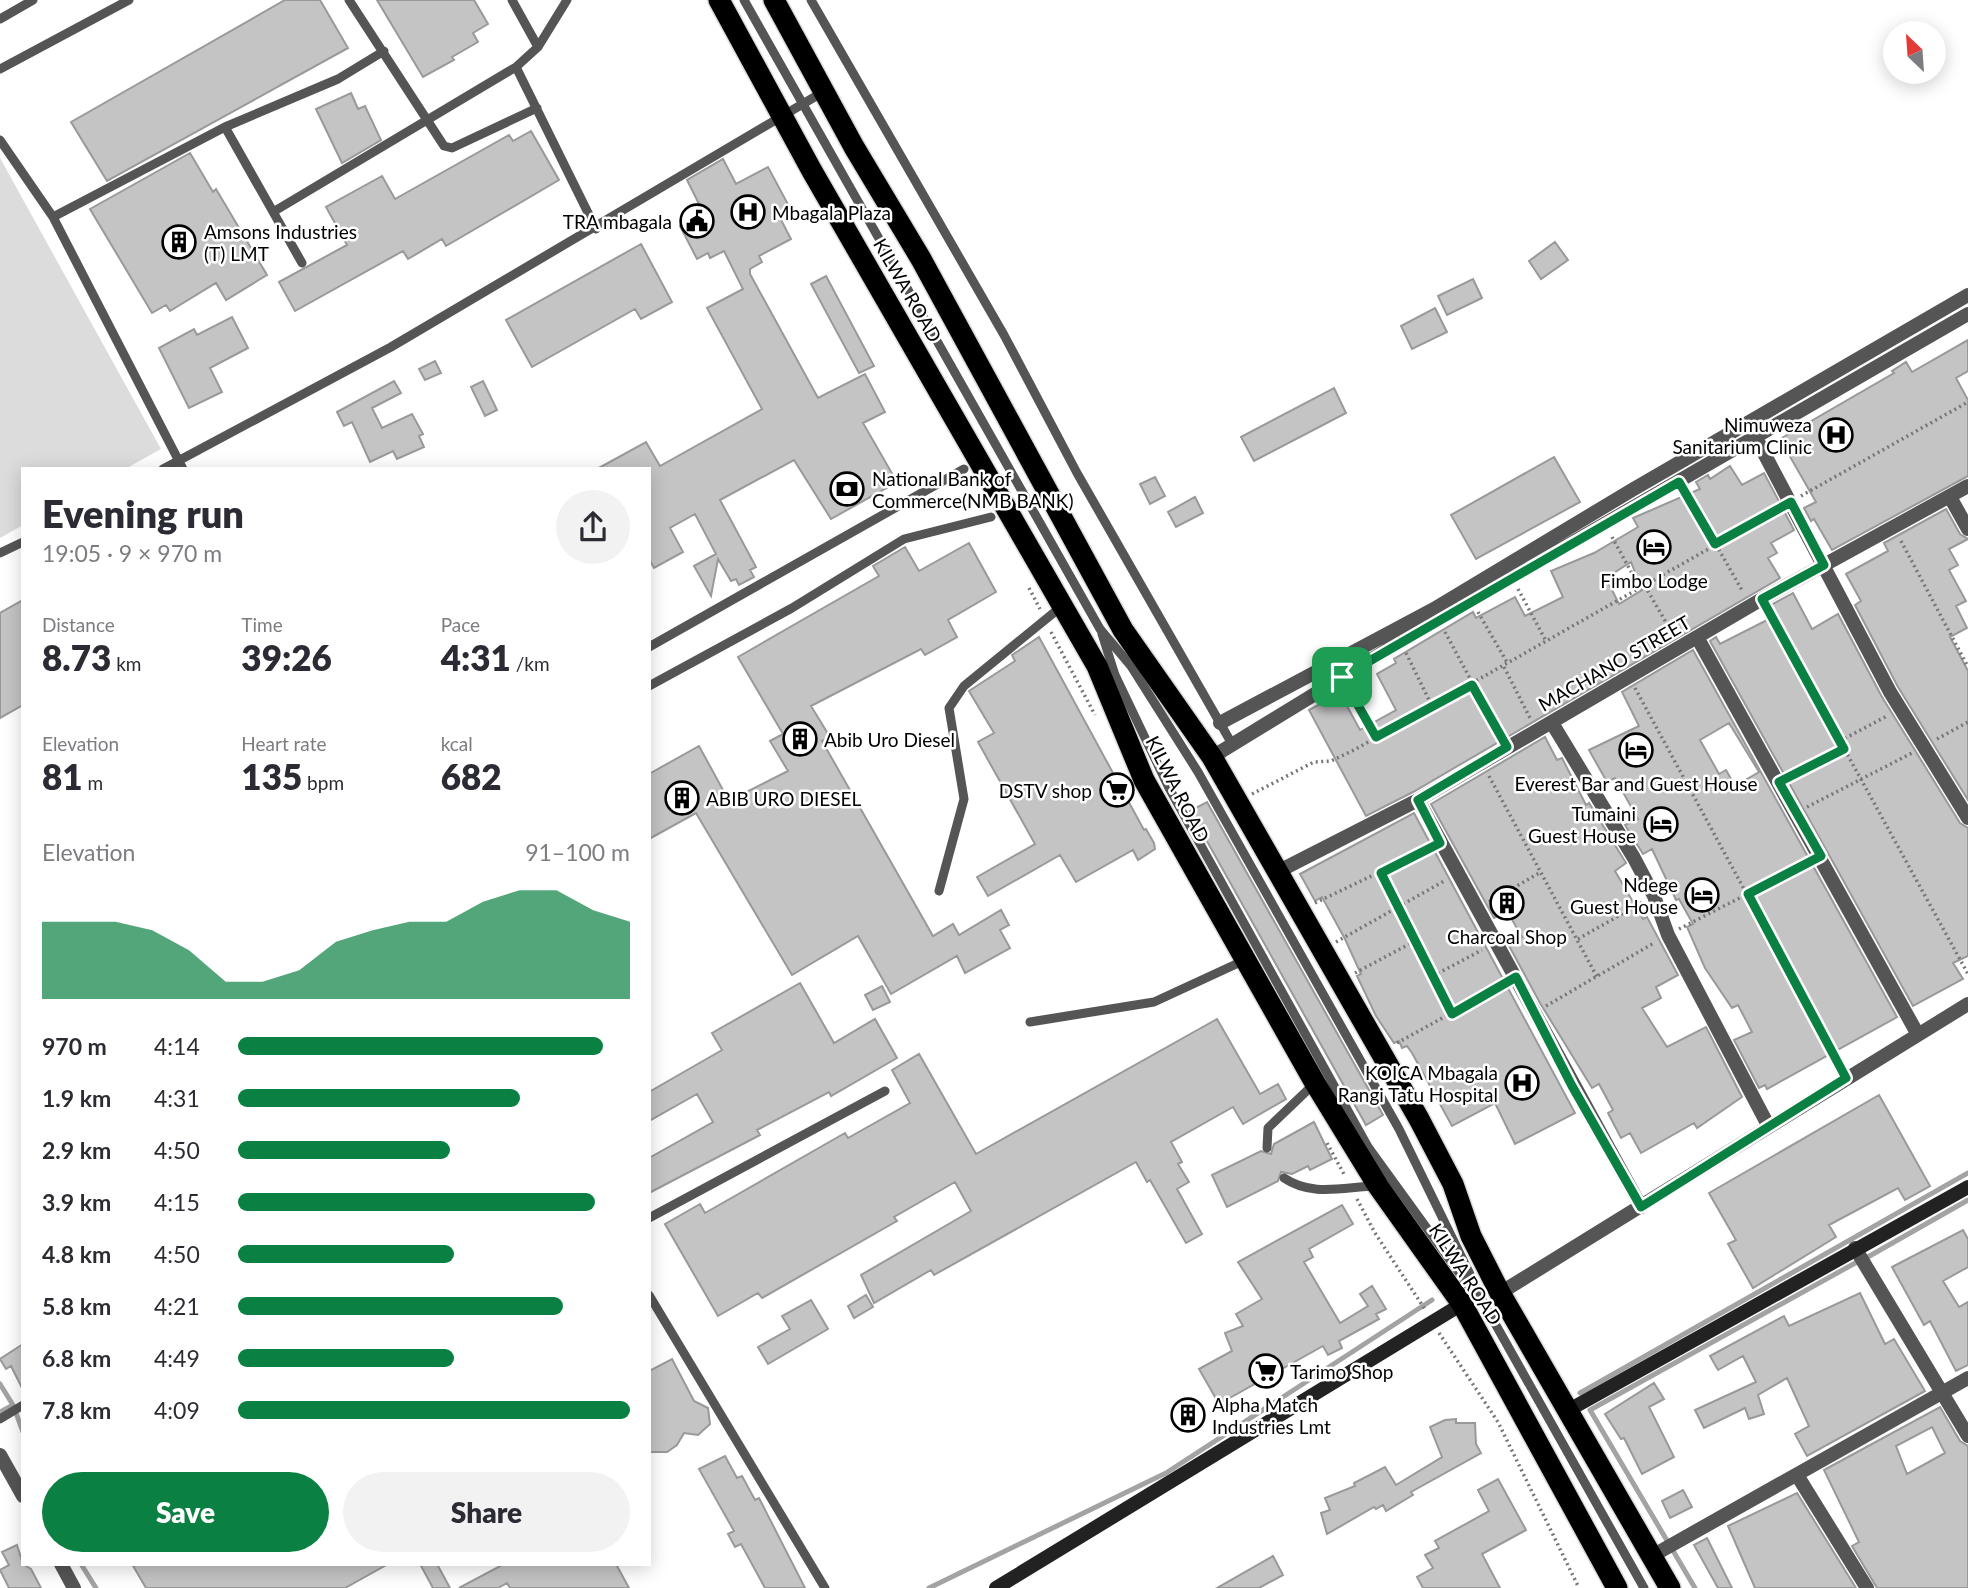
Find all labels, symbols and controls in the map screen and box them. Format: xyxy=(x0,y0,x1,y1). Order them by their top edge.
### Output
north arrow xyxy=(1883,21,1946,84)
map controls xyxy=(1883,21,1946,84)
hospital icon: Mbagala Plaza xyxy=(729,193,767,231)
place label: Mbagala Plaza xyxy=(772,201,891,224)
public building icon: TRA mbagala xyxy=(678,202,716,240)
place label: TRA mbagala xyxy=(563,210,672,233)
place label: Amsons Industries (T) LMT xyxy=(204,220,357,265)
building icon: Amsons Industries (T) LMT xyxy=(160,223,198,261)
street label: KILWA ROAD xyxy=(869,234,947,346)
place label: Nimuweza Sanitarium Clinic xyxy=(1672,413,1812,458)
hospital icon: Nimuweza Sanitarium Clinic xyxy=(1817,416,1855,454)
place label: National Bank of Commerce(NMB BANK) xyxy=(872,467,1074,512)
bank icon: National Bank of Commerce(NMB BANK) xyxy=(828,470,866,508)
text: Evening run xyxy=(42,490,244,536)
button: share xyxy=(556,490,630,564)
hotel icon: Fimbo Lodge xyxy=(1635,528,1673,566)
text: 19:05 · 9 × 970 m xyxy=(42,539,222,567)
place label: Fimbo Lodge xyxy=(1600,569,1708,592)
street label: MACHANO STREET xyxy=(1534,610,1694,716)
text: Distance xyxy=(42,613,115,636)
text: Time xyxy=(241,613,283,636)
text: Pace xyxy=(441,613,480,636)
text: 8.73 xyxy=(42,636,111,678)
text: 39:26 xyxy=(241,636,332,678)
text: 4:31 xyxy=(441,636,511,678)
pin xyxy=(1312,647,1372,707)
text: km xyxy=(111,652,141,675)
text: /km xyxy=(511,652,550,675)
icon: arrive xyxy=(1323,658,1361,696)
building icon: Abib Uro Diesel xyxy=(781,720,819,758)
place label: Abib Uro Diesel xyxy=(824,728,955,751)
hotel icon: Everest Bar and Guest House xyxy=(1617,731,1655,769)
text: Elevation xyxy=(42,732,119,755)
text: Heart rate xyxy=(241,732,327,755)
text: kcal xyxy=(441,732,473,755)
street label: KILWA ROAD xyxy=(1141,732,1215,846)
text: 81 xyxy=(42,755,83,797)
text: 135 xyxy=(241,755,302,797)
text: 682 xyxy=(441,755,502,797)
text: m xyxy=(83,771,103,794)
text: bpm xyxy=(302,771,344,794)
supermarket icon: DSTV shop xyxy=(1098,771,1136,809)
place label: Everest Bar and Guest House xyxy=(1514,772,1758,795)
building icon: ABIB URO DIESEL xyxy=(663,779,701,817)
place label: DSTV shop xyxy=(999,779,1092,802)
place label: ABIB URO DIESEL xyxy=(706,787,861,810)
place label: Tumaini Guest House xyxy=(1528,802,1636,847)
hotel icon: Tumaini Guest House xyxy=(1642,805,1680,843)
text: Elevation xyxy=(42,838,135,866)
text: 91–100 m xyxy=(525,838,630,866)
place label: Ndege Guest House xyxy=(1570,873,1678,918)
hotel icon: Ndege Guest House xyxy=(1683,876,1721,914)
building icon: Charcoal Shop xyxy=(1488,884,1526,922)
place label: Charcoal Shop xyxy=(1447,925,1567,948)
text: 970 m xyxy=(42,1032,107,1060)
text: 4:14 xyxy=(154,1032,200,1060)
place label: KOICA Mbagala Rangi Tatu Hospital xyxy=(1338,1061,1498,1106)
hospital icon: KOICA Mbagala Rangi Tatu Hospital xyxy=(1503,1064,1541,1102)
text: 1.9 km xyxy=(42,1084,111,1112)
text: 4:31 xyxy=(154,1084,200,1112)
text: 2.9 km xyxy=(42,1136,111,1164)
text: 4:50 xyxy=(154,1136,200,1164)
text: 3.9 km xyxy=(42,1188,111,1216)
text: 4:15 xyxy=(154,1188,200,1216)
street label: KILWA ROAD xyxy=(1425,1219,1507,1329)
text: 4.8 km xyxy=(42,1240,111,1268)
text: 4:50 xyxy=(154,1240,200,1268)
text: 5.8 km xyxy=(42,1292,111,1320)
text: 4:21 xyxy=(154,1292,200,1320)
text: 6.8 km xyxy=(42,1344,111,1372)
text: 4:49 xyxy=(154,1344,200,1372)
supermarket icon: Tarimo Shop xyxy=(1247,1352,1285,1390)
place label: Tarimo Shop xyxy=(1290,1360,1393,1383)
place label: Alpha Match Industries Lmt xyxy=(1212,1393,1331,1438)
text: 7.8 km xyxy=(42,1396,111,1424)
text: 4:09 xyxy=(154,1396,200,1424)
building icon: Alpha Match Industries Lmt xyxy=(1169,1396,1207,1434)
button: Save xyxy=(42,1472,329,1552)
button: Share xyxy=(343,1472,630,1552)

